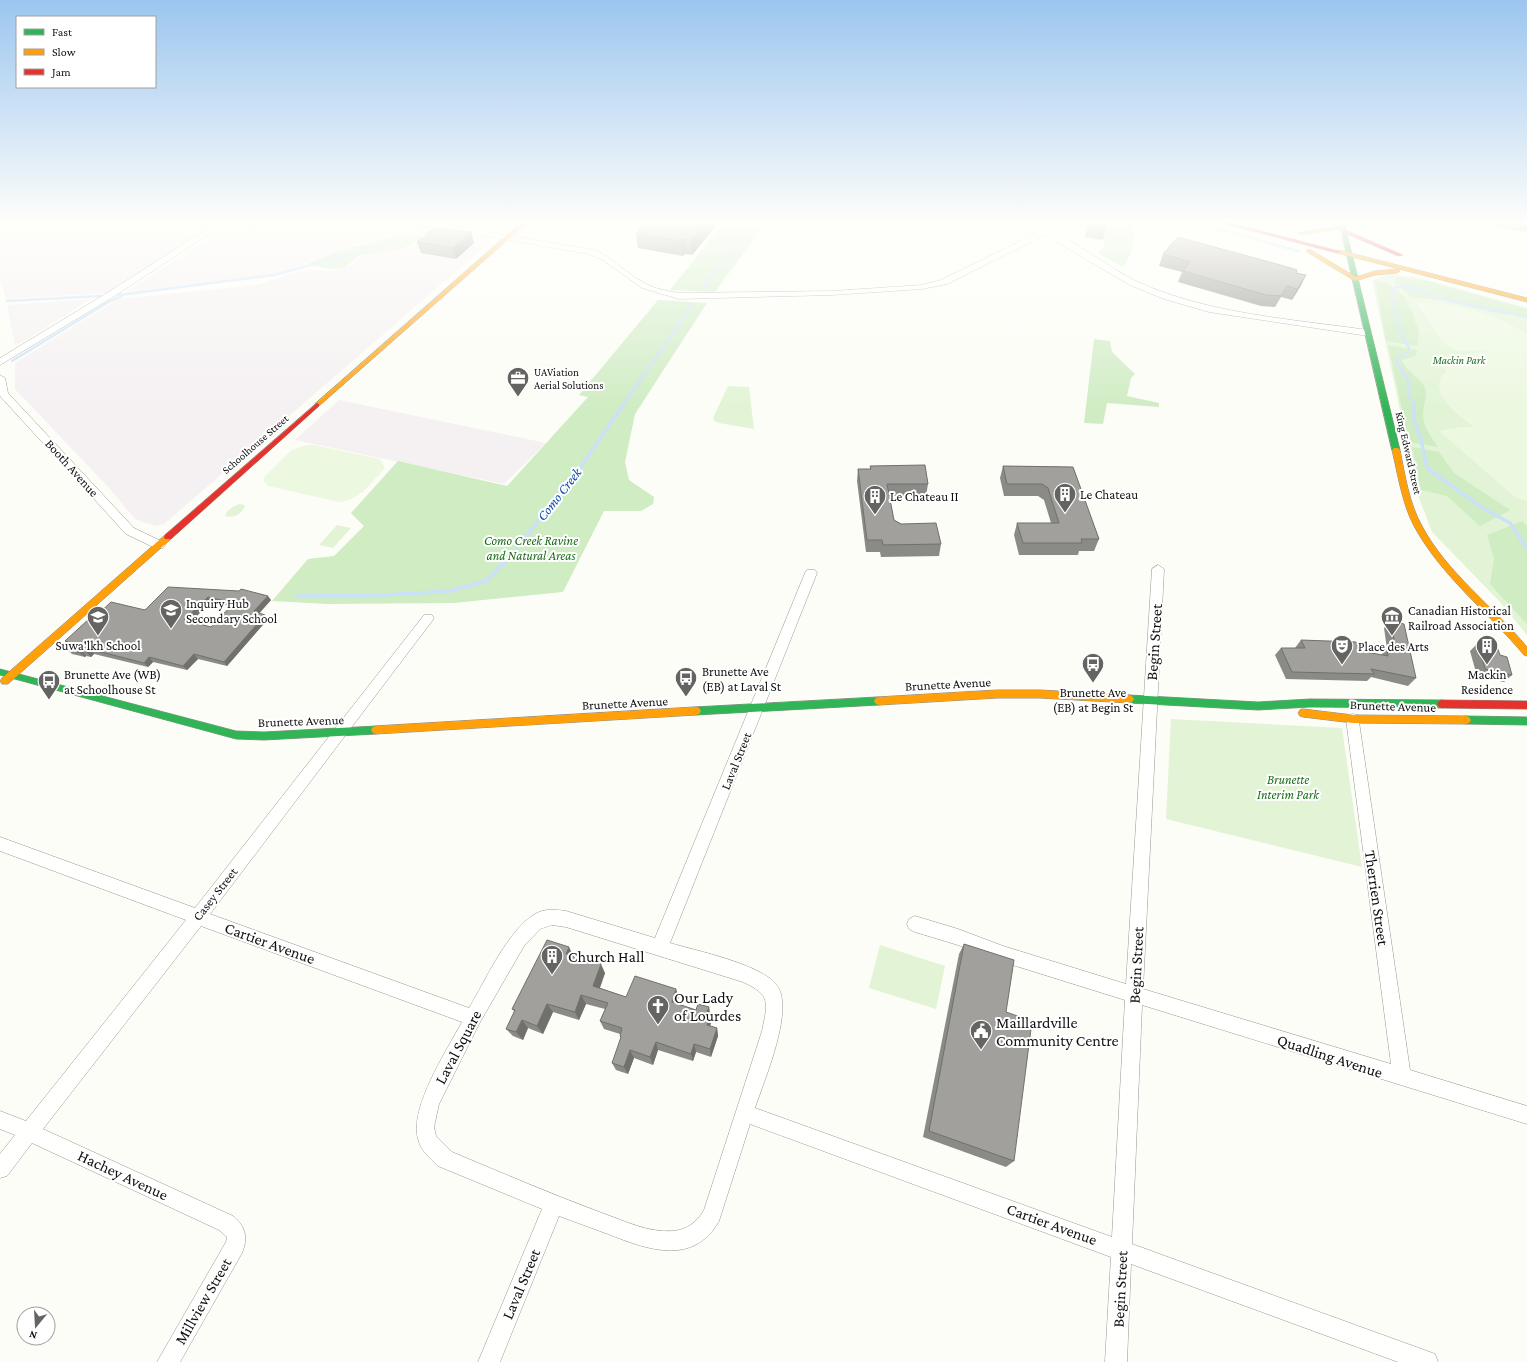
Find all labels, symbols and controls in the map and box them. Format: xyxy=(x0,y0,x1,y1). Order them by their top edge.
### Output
legend xyxy=(16,16,156,88)
text: Fast xyxy=(52,25,73,39)
text: Slow xyxy=(52,45,76,59)
text: Jam xyxy=(51,65,71,79)
park label: Mackin Park xyxy=(1432,354,1486,366)
office icon: UAViation Aerial Solutions xyxy=(505,365,531,398)
place label: UAViation Aerial Solutions xyxy=(534,366,603,391)
street label: King Edward Street xyxy=(1393,410,1424,496)
street label: Schoolhouse Street xyxy=(220,412,291,476)
street label: Booth Avenue xyxy=(42,436,102,500)
water label: Como Creek xyxy=(533,464,585,524)
building icon: Le Chateau xyxy=(1052,481,1078,514)
building icon: Le Chateau II xyxy=(862,483,888,516)
place label: Le Chateau xyxy=(1080,487,1138,502)
place label: Le Chateau II xyxy=(890,489,959,504)
park label: Como Creek Ravine and Natural Areas xyxy=(484,533,578,563)
place label: Inquiry Hub Secondary School xyxy=(186,596,278,626)
school or university icon: Inquiry Hub Secondary School xyxy=(158,597,184,630)
street label: Begin Street xyxy=(1143,602,1166,681)
place label: Canadian Historical Railroad Association xyxy=(1408,603,1514,633)
school or university icon: Suwa'lkh School xyxy=(85,604,111,637)
museum icon: Canadian Historical Railroad Association xyxy=(1379,604,1405,637)
theatre icon: Place des Arts xyxy=(1329,633,1355,666)
building icon: Mackin Residence xyxy=(1474,633,1500,666)
place label: Suwa'lkh School xyxy=(55,638,141,653)
place label: Place des Arts xyxy=(1358,639,1429,654)
bus stop icon: Brunette Ave (EB) at Begin St xyxy=(1080,651,1106,684)
place label: Brunette Ave (EB) at Laval St xyxy=(702,664,782,695)
bus stop icon: Brunette Ave (EB) at Laval St xyxy=(673,665,699,698)
place label: Brunette Ave (WB) at Schoolhouse St xyxy=(64,667,161,697)
place label: Mackin Residence xyxy=(1461,667,1513,697)
bus stop icon: Brunette Ave (WB) at Schoolhouse St xyxy=(36,668,62,701)
street label: Brunette Avenue xyxy=(905,674,992,694)
place label: Brunette Ave (EB) at Begin St xyxy=(1053,685,1134,716)
street label: Brunette Avenue xyxy=(582,693,669,713)
street label: Brunette Avenue xyxy=(1350,697,1437,715)
street label: Brunette Avenue xyxy=(258,712,345,730)
street label: Laval Street xyxy=(718,729,755,792)
park label: Brunette Interim Park xyxy=(1257,772,1320,802)
street label: Therrien Street xyxy=(1362,849,1392,947)
street label: Casey Street xyxy=(190,864,241,924)
street label: Cartier Avenue xyxy=(223,919,317,967)
street label: Begin Street xyxy=(1126,926,1148,1004)
building icon: Church Hall xyxy=(539,943,565,976)
place label: Church Hall xyxy=(568,948,644,965)
place label: Our Lady of Lourdes xyxy=(674,989,741,1024)
church icon: Our Lady of Lourdes xyxy=(645,993,671,1026)
street label: Laval Square xyxy=(431,1007,485,1087)
place label: Maillardville Community Centre xyxy=(996,1014,1119,1050)
public building icon: Maillardville Community Centre xyxy=(968,1018,994,1051)
street label: Quadling Avenue xyxy=(1275,1031,1385,1082)
street label: Hachey Avenue xyxy=(75,1147,171,1204)
street label: Cartier Avenue xyxy=(1005,1200,1099,1248)
street label: Laval Street xyxy=(499,1246,544,1322)
street label: Begin Street xyxy=(1110,1250,1132,1328)
street label: Millview Street xyxy=(171,1254,235,1347)
north arrow xyxy=(16,1306,56,1346)
text: N xyxy=(27,1328,38,1342)

